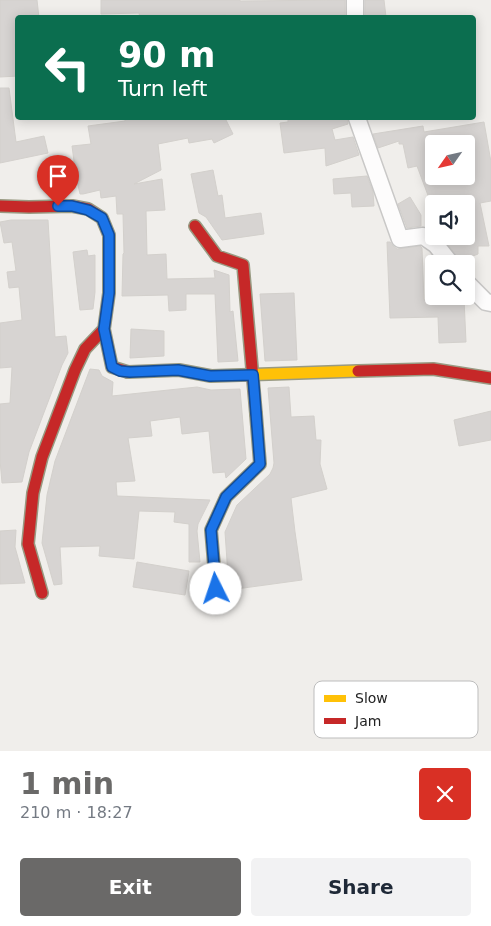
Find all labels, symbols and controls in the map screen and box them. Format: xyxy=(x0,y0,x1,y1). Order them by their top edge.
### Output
icon: left xyxy=(35,35,100,100)
text: 90 m xyxy=(118,35,215,75)
text: Turn left xyxy=(118,76,207,101)
north arrow xyxy=(425,135,475,185)
map controls xyxy=(425,135,475,305)
pin xyxy=(37,155,79,206)
icon: arrive xyxy=(44,162,72,190)
button: sound xyxy=(425,195,475,245)
button: search xyxy=(425,255,475,305)
position arrow xyxy=(189,562,241,614)
legend xyxy=(314,681,478,738)
text: Slow xyxy=(355,690,388,706)
text: Jam xyxy=(354,713,381,729)
text: 1 min xyxy=(20,766,114,801)
button: close xyxy=(419,768,471,820)
text: 210 m · 18:27 xyxy=(20,803,133,822)
button: Exit xyxy=(20,858,241,916)
button: Share xyxy=(251,858,471,916)

